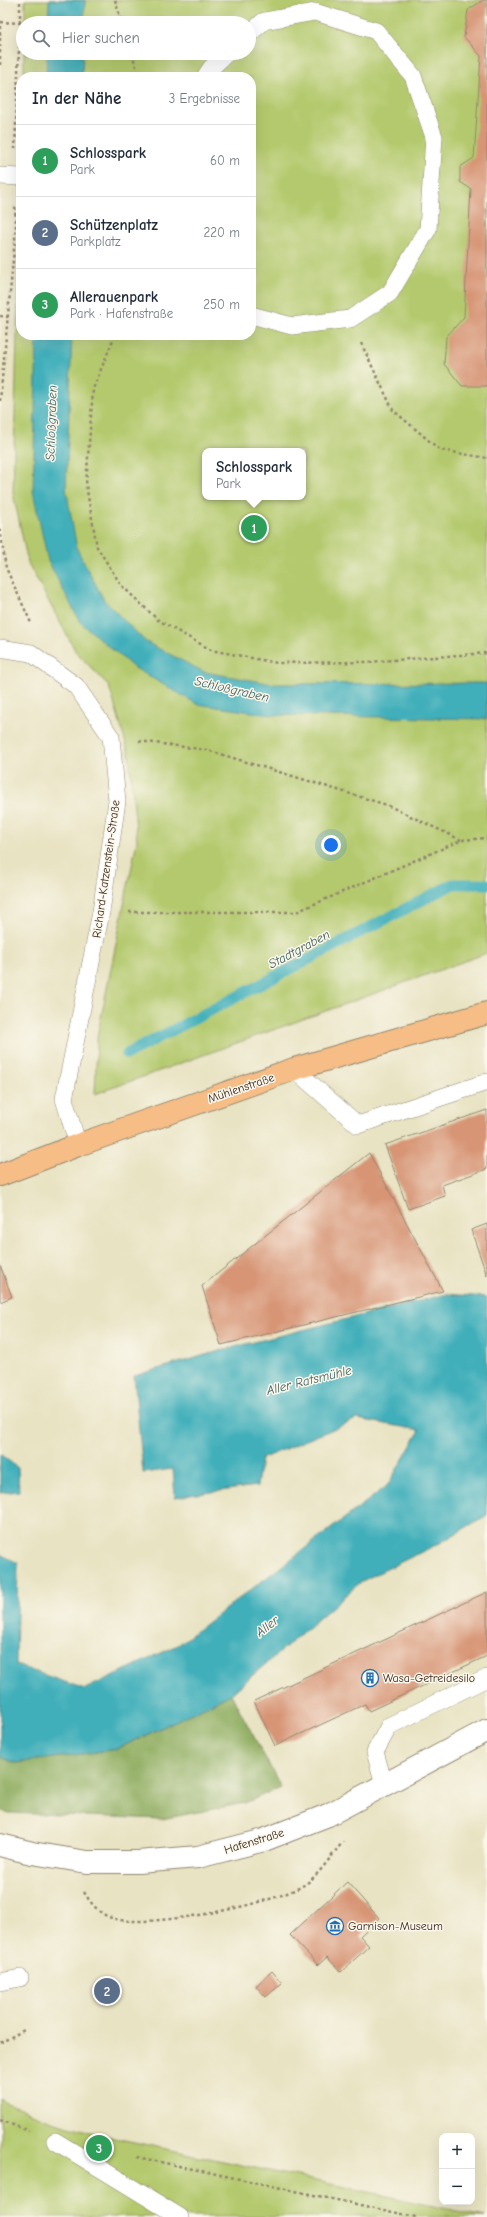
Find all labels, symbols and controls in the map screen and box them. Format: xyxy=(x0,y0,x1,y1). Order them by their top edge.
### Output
search box xyxy=(16,16,256,60)
icon: search xyxy=(30,27,52,49)
text: Hier suchen xyxy=(62,29,140,47)
text: In der Nähe xyxy=(32,89,121,108)
text: 3 Ergebnisse xyxy=(169,91,240,106)
text: Schlosspark xyxy=(70,144,146,162)
text: 1 xyxy=(42,153,48,168)
text: 60 m xyxy=(210,153,240,168)
text: Park xyxy=(70,162,95,177)
text: Schützenplatz xyxy=(70,216,158,234)
text: 2 xyxy=(42,225,48,240)
text: 220 m xyxy=(203,225,240,240)
text: Parkplatz xyxy=(70,234,121,249)
text: Allerauenpark xyxy=(70,288,158,306)
text: 3 xyxy=(42,297,48,312)
text: 250 m xyxy=(203,297,240,312)
text: Park · Hafenstraße xyxy=(70,306,173,321)
water label: Schloßgraben xyxy=(42,385,60,461)
popup xyxy=(202,448,306,500)
text: Schlosspark xyxy=(216,458,292,476)
text: Park xyxy=(216,476,241,491)
pin: 1 xyxy=(241,513,267,543)
water label: Schloßgraben xyxy=(193,673,271,705)
street label: Richard-Katzenstein-Straße xyxy=(89,799,123,939)
your location xyxy=(321,835,341,855)
water label: Stadtgraben xyxy=(266,927,332,971)
street label: Mühlenstraße xyxy=(206,1070,276,1106)
water label: Aller Ratsmühle xyxy=(264,1362,354,1398)
water label: Aller xyxy=(252,1612,282,1640)
building icon: Wasa-Getreidesilo xyxy=(360,1668,380,1688)
place label: Wasa-Getreidesilo xyxy=(383,1671,475,1685)
street label: Hafenstraße xyxy=(222,1825,286,1857)
museum icon: Garnison-Museum xyxy=(325,1916,345,1936)
place label: Garnison-Museum xyxy=(348,1919,443,1933)
pin: 2 xyxy=(94,1976,120,2006)
pin: 3 xyxy=(86,2133,112,2163)
map controls xyxy=(439,2133,475,2205)
button: + xyxy=(439,2133,475,2169)
button: − xyxy=(439,2169,475,2205)

